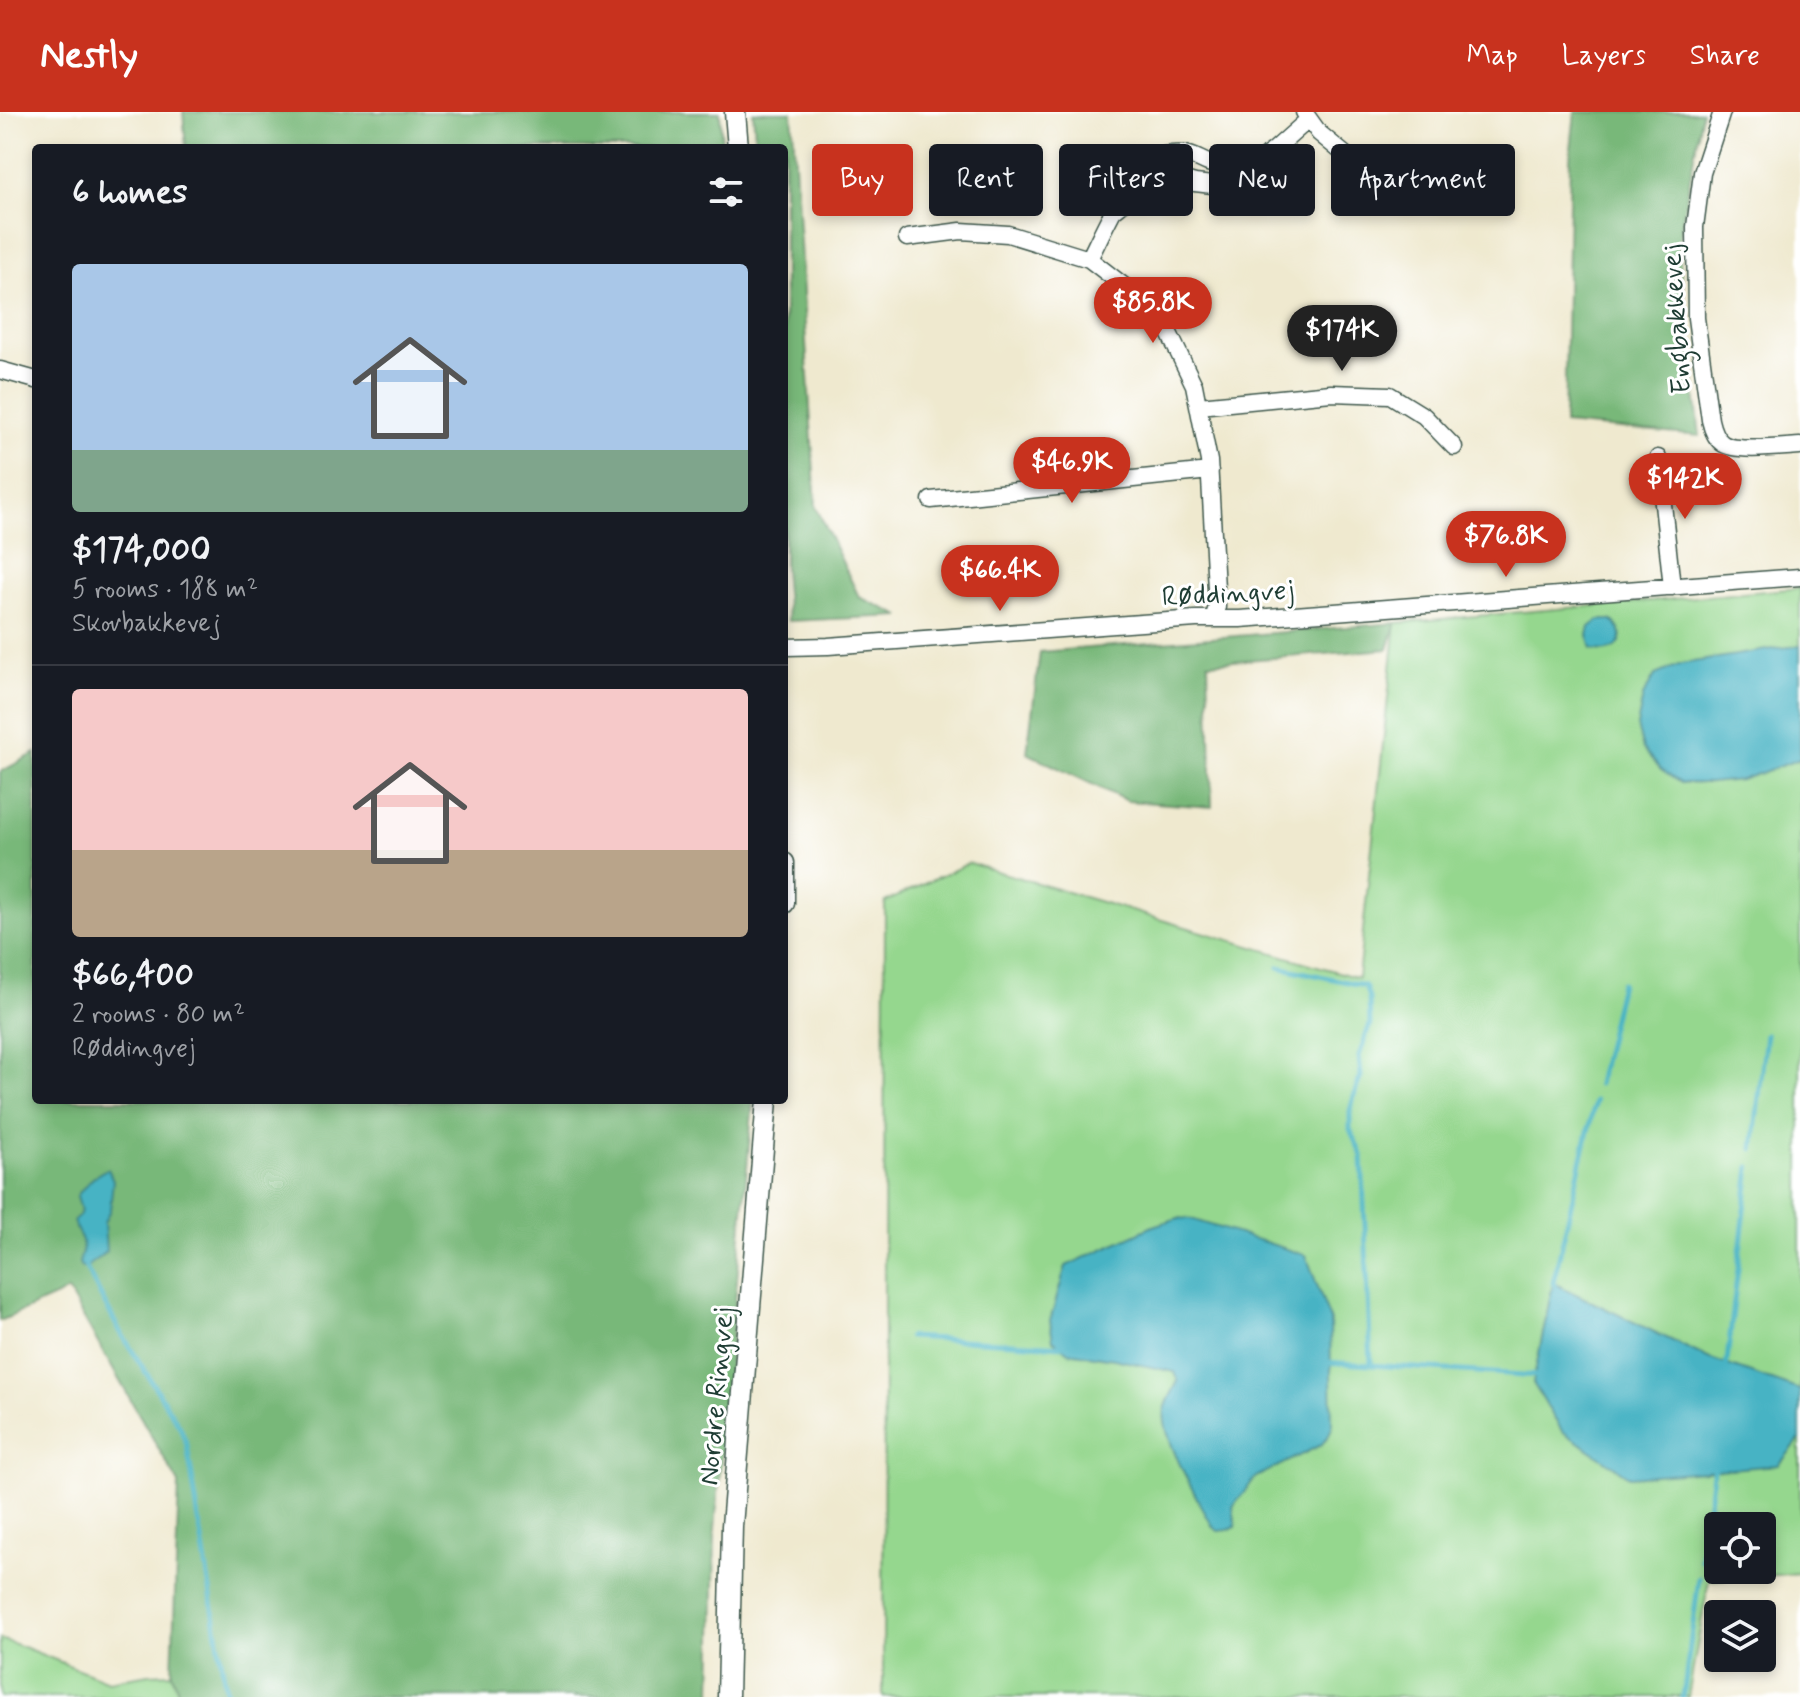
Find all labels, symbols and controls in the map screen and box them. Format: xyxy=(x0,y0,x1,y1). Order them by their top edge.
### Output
text: Nestly xyxy=(40,32,138,81)
text: Map xyxy=(1467,38,1518,75)
text: Layers xyxy=(1562,38,1646,75)
text: Share xyxy=(1690,38,1760,75)
chip: Buy xyxy=(812,144,913,216)
chip: Rent xyxy=(929,144,1043,216)
chip: Filters xyxy=(1059,144,1193,216)
chip: New xyxy=(1209,144,1315,216)
chip: Apartment xyxy=(1331,144,1515,216)
text: 6 homes xyxy=(72,170,187,215)
icon: filters xyxy=(704,170,748,214)
street label: Engbakkevej xyxy=(1654,242,1704,395)
pin: $85.8K xyxy=(1088,277,1218,345)
text: $85.8K xyxy=(1112,286,1194,320)
pin: $174K xyxy=(1286,305,1398,373)
text: $174K xyxy=(1305,314,1379,348)
icon: home xyxy=(338,316,482,460)
pin: $46.9K xyxy=(1007,437,1137,505)
text: $46.9K xyxy=(1031,446,1113,480)
pin: $142K xyxy=(1629,453,1741,521)
text: $142K xyxy=(1647,462,1723,496)
pin: $76.8K xyxy=(1441,511,1571,579)
text: $76.8K xyxy=(1464,520,1548,554)
text: $174,000 xyxy=(72,528,211,573)
pin: $66.4K xyxy=(935,545,1065,613)
text: $66.4K xyxy=(959,554,1041,588)
text: 5 rooms · 188 m² xyxy=(72,573,258,607)
street label: Røddingvej xyxy=(1161,573,1295,616)
text: Skovbakkevej xyxy=(72,607,221,641)
icon: home xyxy=(338,741,482,885)
text: $66,400 xyxy=(72,953,194,998)
text: 2 rooms · 80 m² xyxy=(72,998,245,1032)
text: Røddingvej xyxy=(72,1032,195,1066)
street label: Nordre Ringvej xyxy=(691,1305,744,1487)
map controls xyxy=(1704,1512,1776,1672)
button: locate xyxy=(1704,1512,1776,1584)
button: layers xyxy=(1704,1600,1776,1672)

